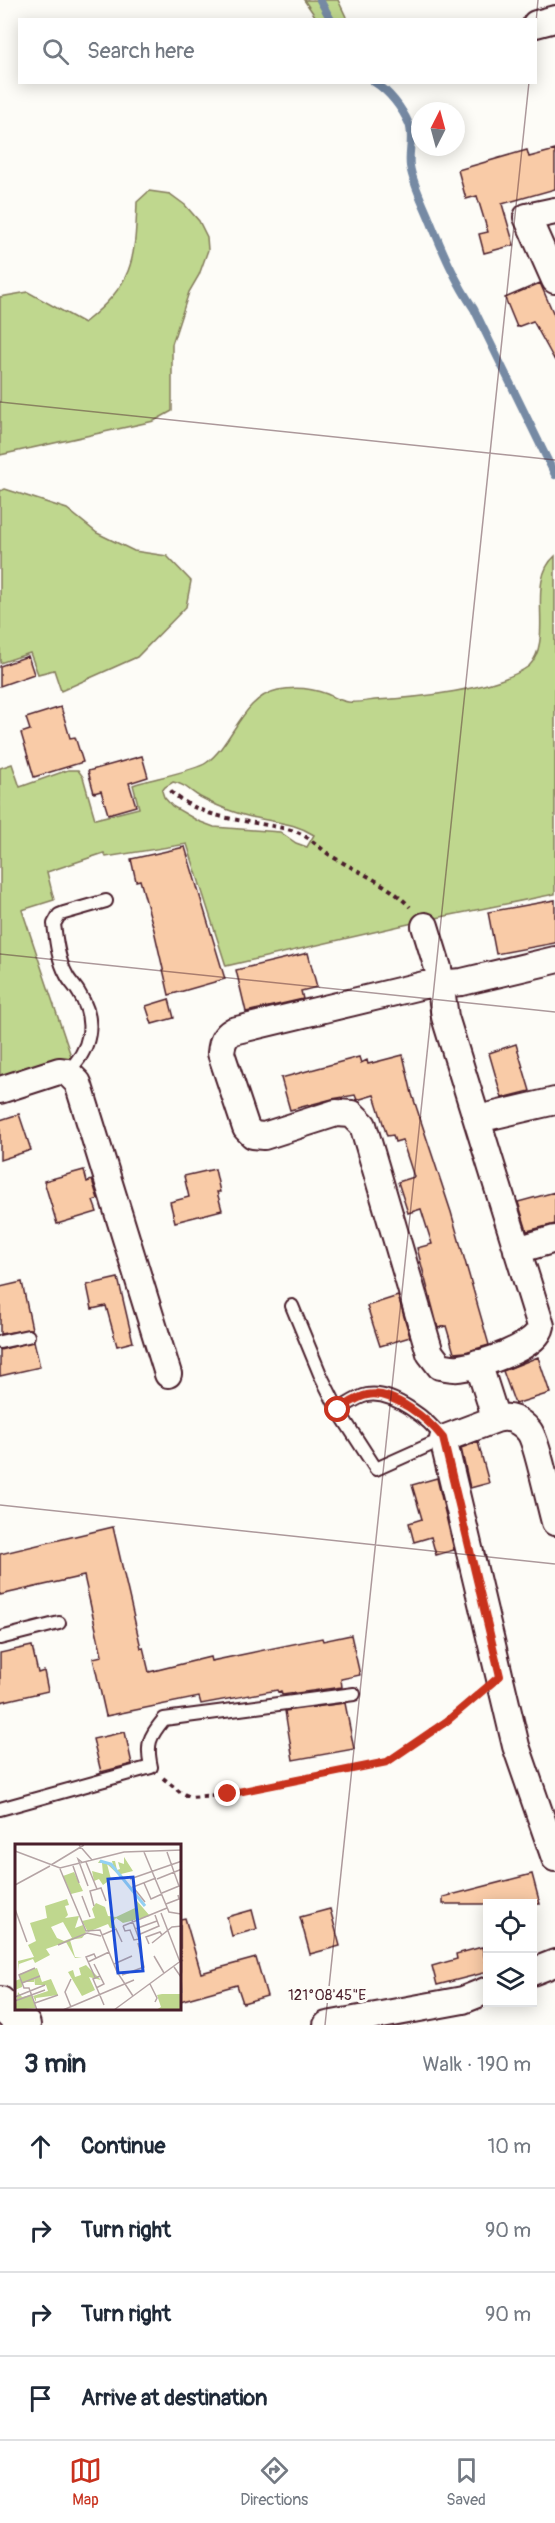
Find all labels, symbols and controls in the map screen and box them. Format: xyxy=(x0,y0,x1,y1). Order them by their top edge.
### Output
search box xyxy=(18,18,537,84)
icon: search xyxy=(39,35,72,68)
text: Search here xyxy=(87,37,194,65)
north arrow xyxy=(411,102,465,156)
route start xyxy=(324,1396,350,1422)
route end xyxy=(214,1780,240,1806)
inset map xyxy=(15,1844,182,2010)
map controls xyxy=(483,1899,537,2007)
button: locate xyxy=(483,1899,537,1953)
button: layers xyxy=(483,1953,537,2007)
text: 121°08'45"E xyxy=(288,1986,366,2005)
text: 3 min xyxy=(24,2048,86,2080)
text: Walk · 190 m xyxy=(423,2052,531,2077)
icon: ahead xyxy=(24,2130,57,2163)
text: Continue xyxy=(81,2132,165,2160)
text: 10 m xyxy=(487,2134,531,2159)
icon: right xyxy=(24,2214,57,2247)
text: Turn right xyxy=(81,2216,171,2244)
text: 90 m xyxy=(485,2218,531,2243)
icon: right xyxy=(24,2298,57,2331)
text: Turn right xyxy=(81,2300,171,2328)
text: 90 m xyxy=(485,2302,531,2327)
icon: arrive xyxy=(24,2382,57,2415)
text: Arrive at destination xyxy=(81,2384,267,2412)
tab: Map xyxy=(69,2454,102,2510)
tab: Directions xyxy=(240,2454,308,2510)
tab: Saved xyxy=(446,2454,486,2510)

